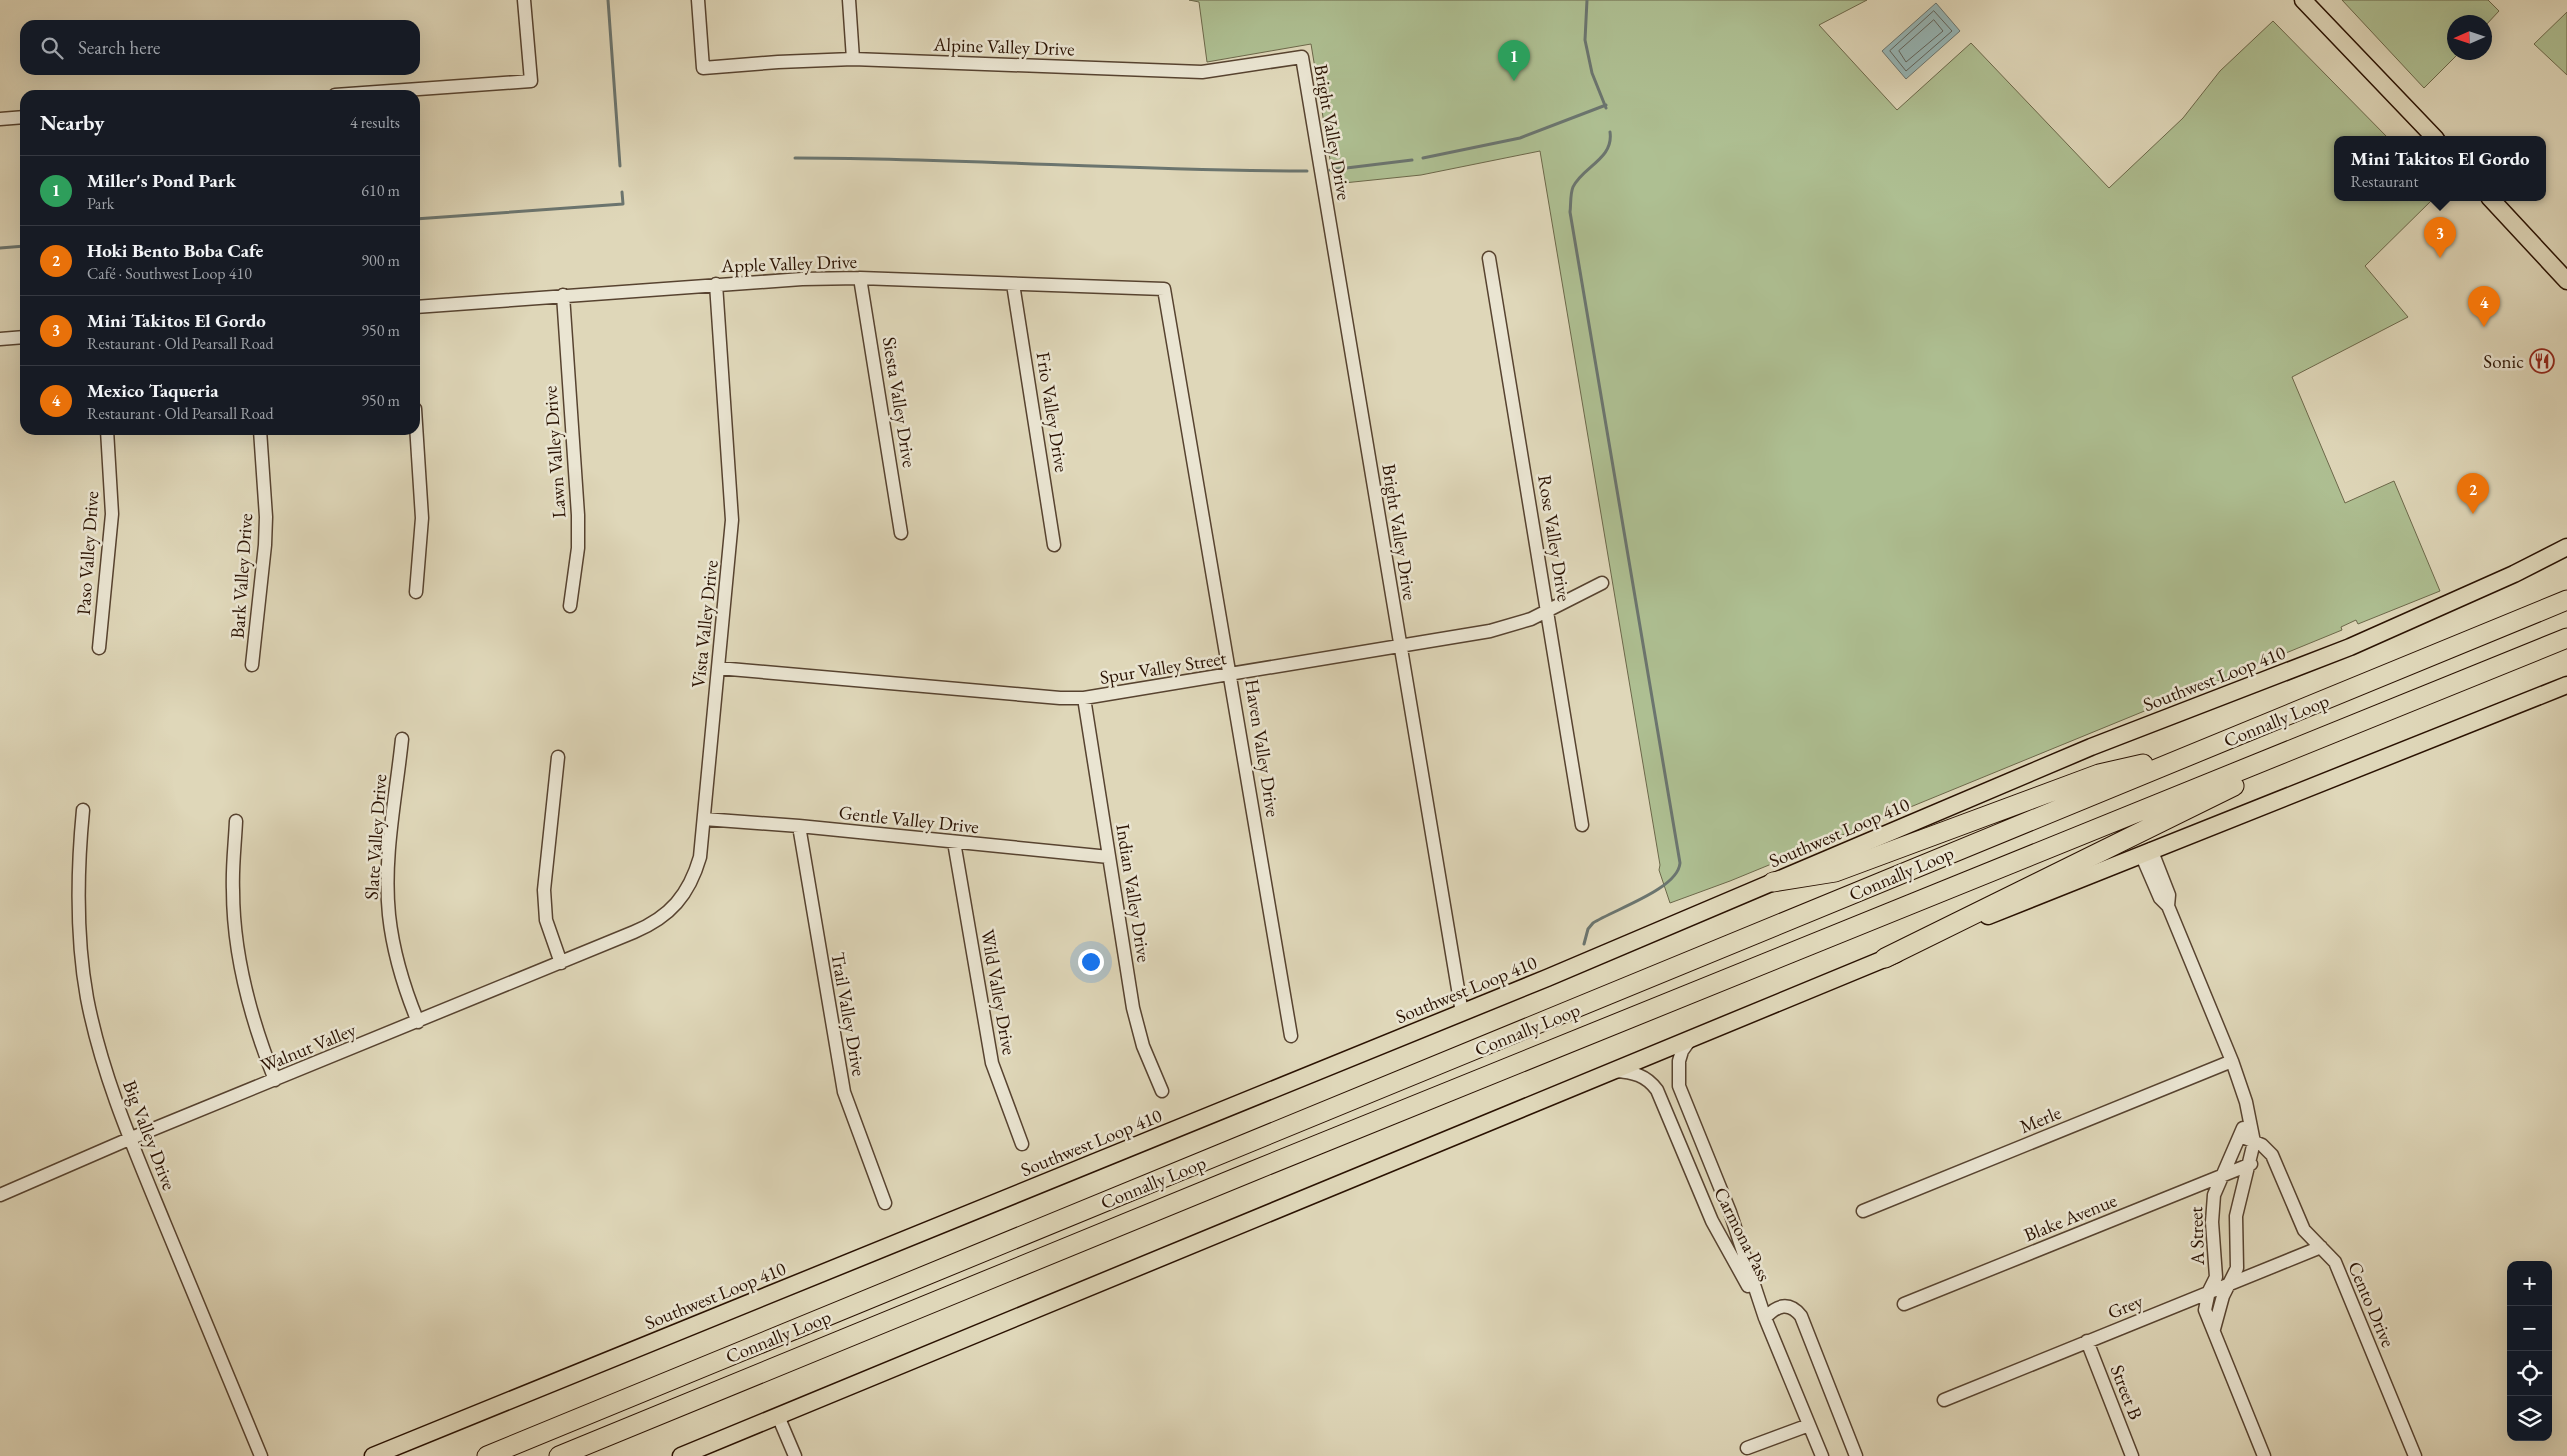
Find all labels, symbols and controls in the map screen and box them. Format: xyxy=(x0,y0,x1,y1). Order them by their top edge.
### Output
north arrow xyxy=(2447,15,2492,60)
search box xyxy=(20,20,420,75)
street label: Alpine Valley Drive xyxy=(932,32,1075,61)
icon: search xyxy=(38,34,66,62)
text: Search here xyxy=(78,35,160,60)
pin: 1 xyxy=(1498,40,1530,81)
street label: Bright Valley Drive xyxy=(1308,62,1357,202)
text: Nearby xyxy=(40,109,104,136)
text: 4 results xyxy=(350,112,400,133)
popup xyxy=(2334,136,2546,201)
text: Mini Takitos El Gordo xyxy=(2351,146,2529,171)
text: Miller's Pond Park xyxy=(87,168,236,193)
text: Restaurant xyxy=(2351,171,2418,192)
text: 1 xyxy=(52,180,60,201)
text: 610 m xyxy=(361,180,400,201)
text: Park xyxy=(87,193,114,214)
pin: 3 xyxy=(2424,217,2456,258)
text: Hoki Bento Boba Cafe xyxy=(87,238,263,263)
street label: Apple Valley Drive xyxy=(720,249,857,278)
text: 2 xyxy=(52,250,60,271)
text: 900 m xyxy=(361,250,400,271)
text: Café · Southwest Loop 410 xyxy=(87,263,252,284)
pin: 4 xyxy=(2468,286,2500,327)
text: Mini Takitos El Gordo xyxy=(87,308,266,333)
text: 3 xyxy=(52,320,60,341)
text: 950 m xyxy=(361,320,400,341)
text: Restaurant · Old Pearsall Road xyxy=(87,333,274,354)
street label: Siesta Valley Drive xyxy=(877,335,922,469)
restaurant icon: Sonic xyxy=(2529,348,2555,374)
place label: Sonic xyxy=(2483,349,2524,374)
street label: Frio Valley Drive xyxy=(1031,350,1074,474)
text: Mexico Taqueria xyxy=(87,378,219,403)
street label: Lawn Valley Drive xyxy=(537,385,572,519)
text: 4 xyxy=(52,390,60,411)
text: 950 m xyxy=(361,390,400,411)
text: Restaurant · Old Pearsall Road xyxy=(87,403,274,424)
street label: Bright Valley Drive xyxy=(1376,462,1423,602)
street label: Rose Valley Drive xyxy=(1532,473,1577,603)
pin: 2 xyxy=(2457,473,2489,514)
street label: Paso Valley Drive xyxy=(71,490,104,616)
street label: Bark Valley Drive xyxy=(225,513,258,639)
street label: Vista Valley Drive xyxy=(685,559,724,689)
street label: Southwest Loop 410 xyxy=(2140,640,2289,717)
street label: Spur Valley Street xyxy=(1098,645,1228,690)
street label: Haven Valley Drive xyxy=(1239,677,1286,819)
street label: Connally Loop xyxy=(2220,688,2333,753)
street label: Slate Valley Drive xyxy=(359,773,392,901)
street label: Southwest Loop 410 xyxy=(1765,792,1913,873)
street label: Gentle Valley Drive xyxy=(838,800,980,839)
street label: Indian Valley Drive xyxy=(1110,822,1157,964)
street label: Connally Loop xyxy=(1845,840,1958,907)
street label: Wild Valley Drive xyxy=(975,927,1022,1057)
your location xyxy=(1078,949,1104,975)
street label: Trail Valley Drive xyxy=(825,950,872,1078)
street label: Southwest Loop 410 xyxy=(1392,950,1541,1029)
street label: Connally Loop xyxy=(1471,997,1584,1062)
street label: Walnut Valley xyxy=(257,1017,360,1078)
street label: Big Valley Drive xyxy=(117,1077,182,1194)
street label: Merle xyxy=(2016,1100,2065,1139)
street label: Southwest Loop 410 xyxy=(1017,1103,1166,1182)
street label: Connally Loop xyxy=(1097,1150,1210,1215)
street label: Carmona Pass xyxy=(1708,1183,1777,1286)
street label: Blake Avenue xyxy=(2020,1188,2120,1247)
street label: A Street xyxy=(2183,1206,2210,1267)
street label: Southwest Loop 410 xyxy=(641,1256,790,1335)
street label: Cento Drive xyxy=(2342,1258,2401,1351)
map controls xyxy=(2507,1261,2552,1441)
button: + xyxy=(2507,1261,2552,1306)
street label: Grey xyxy=(2104,1288,2147,1325)
street label: Connally Loop xyxy=(722,1304,835,1369)
button: − xyxy=(2507,1306,2552,1351)
button: locate xyxy=(2507,1351,2552,1396)
street label: Street B xyxy=(2105,1361,2148,1423)
button: layers xyxy=(2507,1396,2552,1441)

